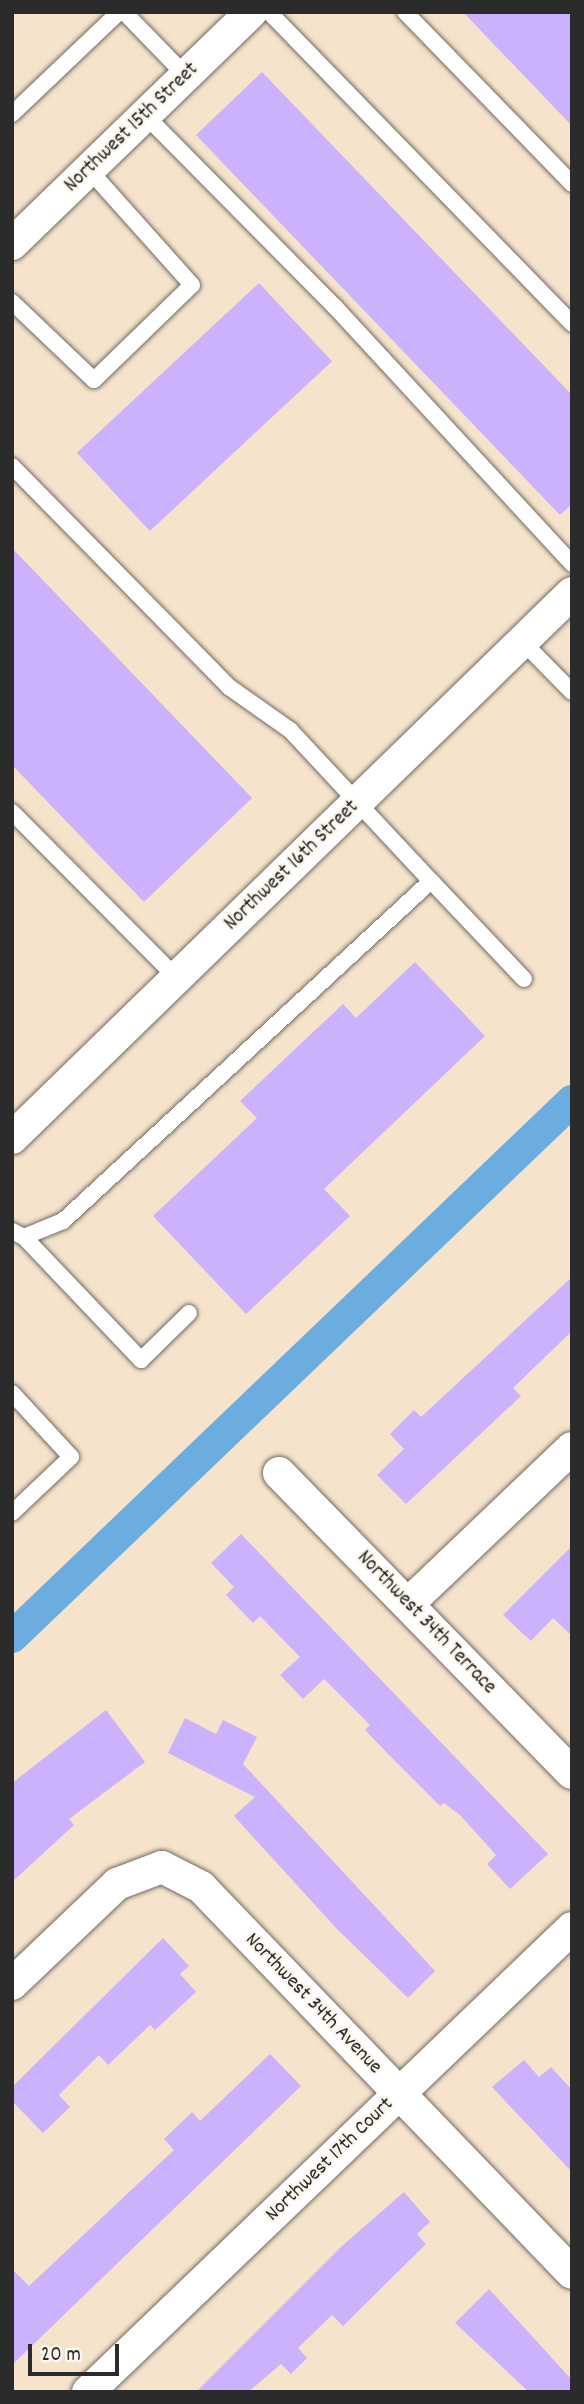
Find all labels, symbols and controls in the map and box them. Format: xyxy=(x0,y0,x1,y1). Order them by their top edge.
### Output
street label: Northwest 15th Street xyxy=(60,58,204,198)
street label: Northwest 16th Street xyxy=(220,795,364,937)
street label: Northwest 34th Terrace xyxy=(351,1546,501,1700)
street label: Northwest 34th Avenue xyxy=(239,1928,387,2080)
street label: Northwest 17th Court xyxy=(261,2093,399,2227)
scale bar xyxy=(32,2330,122,2374)
text: 20 m xyxy=(41,2341,81,2371)

